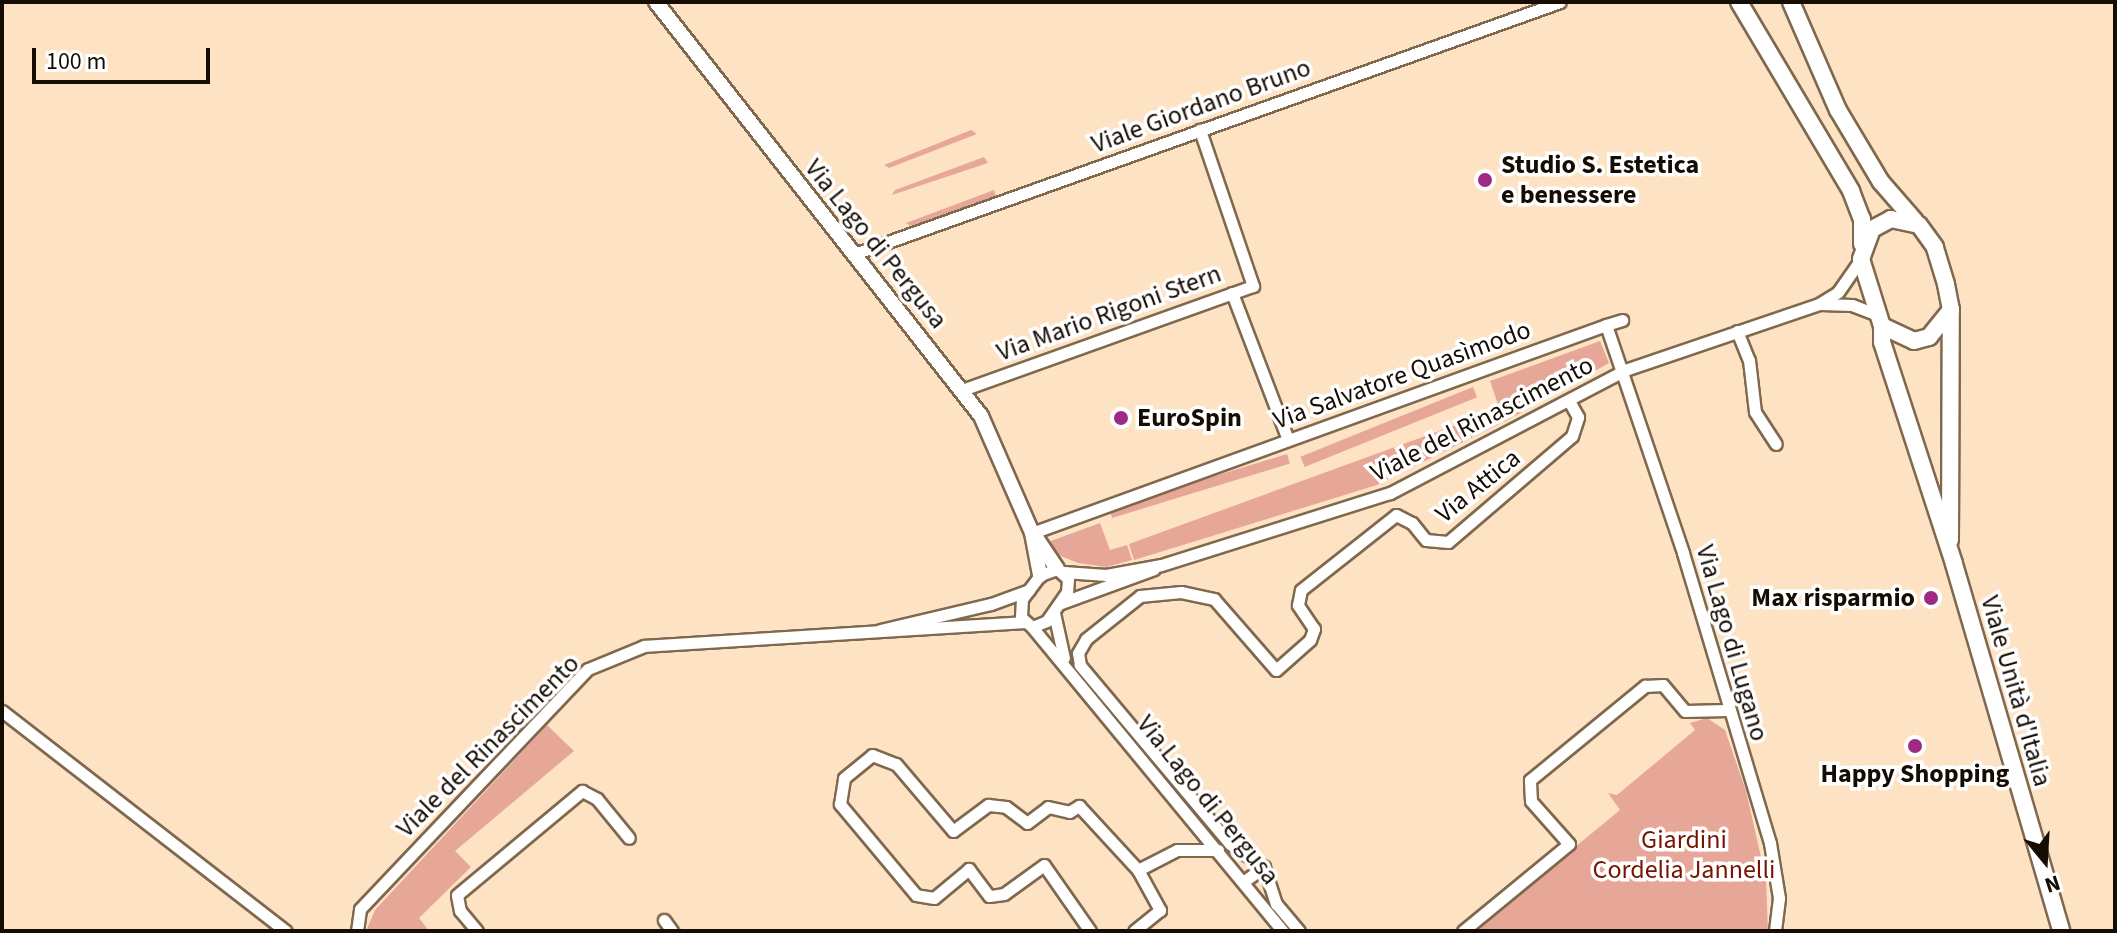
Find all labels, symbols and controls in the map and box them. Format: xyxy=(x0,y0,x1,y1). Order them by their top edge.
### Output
scale bar xyxy=(36,32,214,82)
text: 100 m xyxy=(46,44,106,79)
street label: Viale Giordano Bruno xyxy=(1087,52,1315,160)
place label: Studio S. Estetica e benessere xyxy=(1501,149,1699,210)
street label: Via Lago di Pergusa xyxy=(798,153,954,335)
marker: Studio S. Estetica e benessere xyxy=(1476,171,1494,189)
street label: Via Mario Rigoni Stern xyxy=(993,258,1225,368)
street label: Via Salvatore Quasìmodo xyxy=(1269,314,1535,436)
street label: Viale del Rinascimento xyxy=(1365,349,1599,489)
place label: EuroSpin xyxy=(1137,402,1242,434)
marker: EuroSpin xyxy=(1112,409,1130,427)
street label: Via Attica xyxy=(1429,442,1527,530)
street label: Via Lago di Lugano xyxy=(1689,541,1775,745)
place label: Max risparmio xyxy=(1751,582,1915,614)
marker: Max risparmio xyxy=(1922,589,1940,607)
street label: Viale Unità d'Italia xyxy=(1974,592,2058,790)
street label: Viale del Rinascimento xyxy=(390,648,586,844)
street label: Via Lago di Pergusa xyxy=(1130,709,1286,891)
marker: Happy Shopping xyxy=(1906,737,1924,755)
place label: Happy Shopping xyxy=(1820,758,2010,790)
north arrow xyxy=(2005,821,2085,901)
park label: Giardini Cordelia Jannelli xyxy=(1593,824,1775,886)
text: N xyxy=(2041,866,2064,901)

